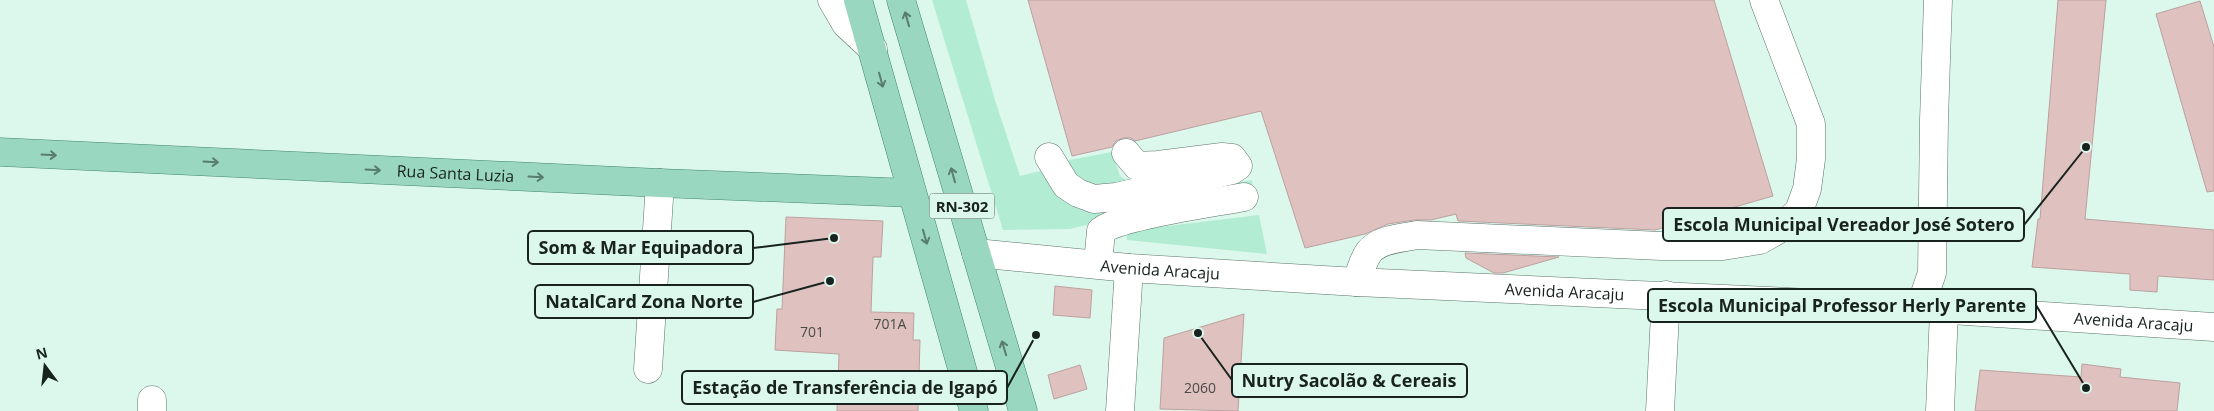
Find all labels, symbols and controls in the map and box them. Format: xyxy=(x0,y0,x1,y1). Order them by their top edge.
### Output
one-way arrow xyxy=(901,12,911,28)
one-way arrow xyxy=(877,72,887,88)
one-way arrow xyxy=(40,150,56,159)
one-way arrow xyxy=(203,158,219,167)
street label: Rua Santa Luzia xyxy=(396,160,515,187)
one-way arrow xyxy=(365,165,381,174)
one-way arrow xyxy=(947,167,957,183)
one-way arrow xyxy=(527,173,543,182)
road number: RN-302 xyxy=(930,194,994,218)
callout: Escola Municipal Vereador José Sotero xyxy=(1663,208,2024,241)
text: Escola Municipal Vereador José Sotero xyxy=(1673,212,2015,236)
one-way arrow xyxy=(921,228,930,244)
callout: Som & Mar Equipadora xyxy=(528,231,753,264)
text: Som & Mar Equipadora xyxy=(539,235,743,259)
street label: Avenida Aracaju xyxy=(1099,254,1221,285)
street label: Avenida Aracaju xyxy=(1504,278,1625,305)
callout: NatalCard Zona Norte xyxy=(535,285,753,318)
text: NatalCard Zona Norte xyxy=(545,289,743,313)
callout: Escola Municipal Professor Herly Parente xyxy=(1648,289,2036,322)
text: Escola Municipal Professor Herly Parente xyxy=(1658,293,2026,317)
street label: Avenida Aracaju xyxy=(2073,307,2194,337)
house number: 701A xyxy=(874,314,907,333)
house number: 701 xyxy=(800,322,824,341)
one-way arrow xyxy=(999,340,1009,356)
north arrow xyxy=(20,341,70,391)
text: N xyxy=(34,342,49,364)
callout: Nutry Sacolão & Cereais xyxy=(1232,364,1467,397)
text: Nutry Sacolão & Cereais xyxy=(1241,368,1457,392)
callout: Estação de Transferência de Igapó xyxy=(682,371,1007,404)
text: Estação de Transferência de Igapó xyxy=(692,375,998,399)
house number: 2060 xyxy=(1184,378,1216,397)

